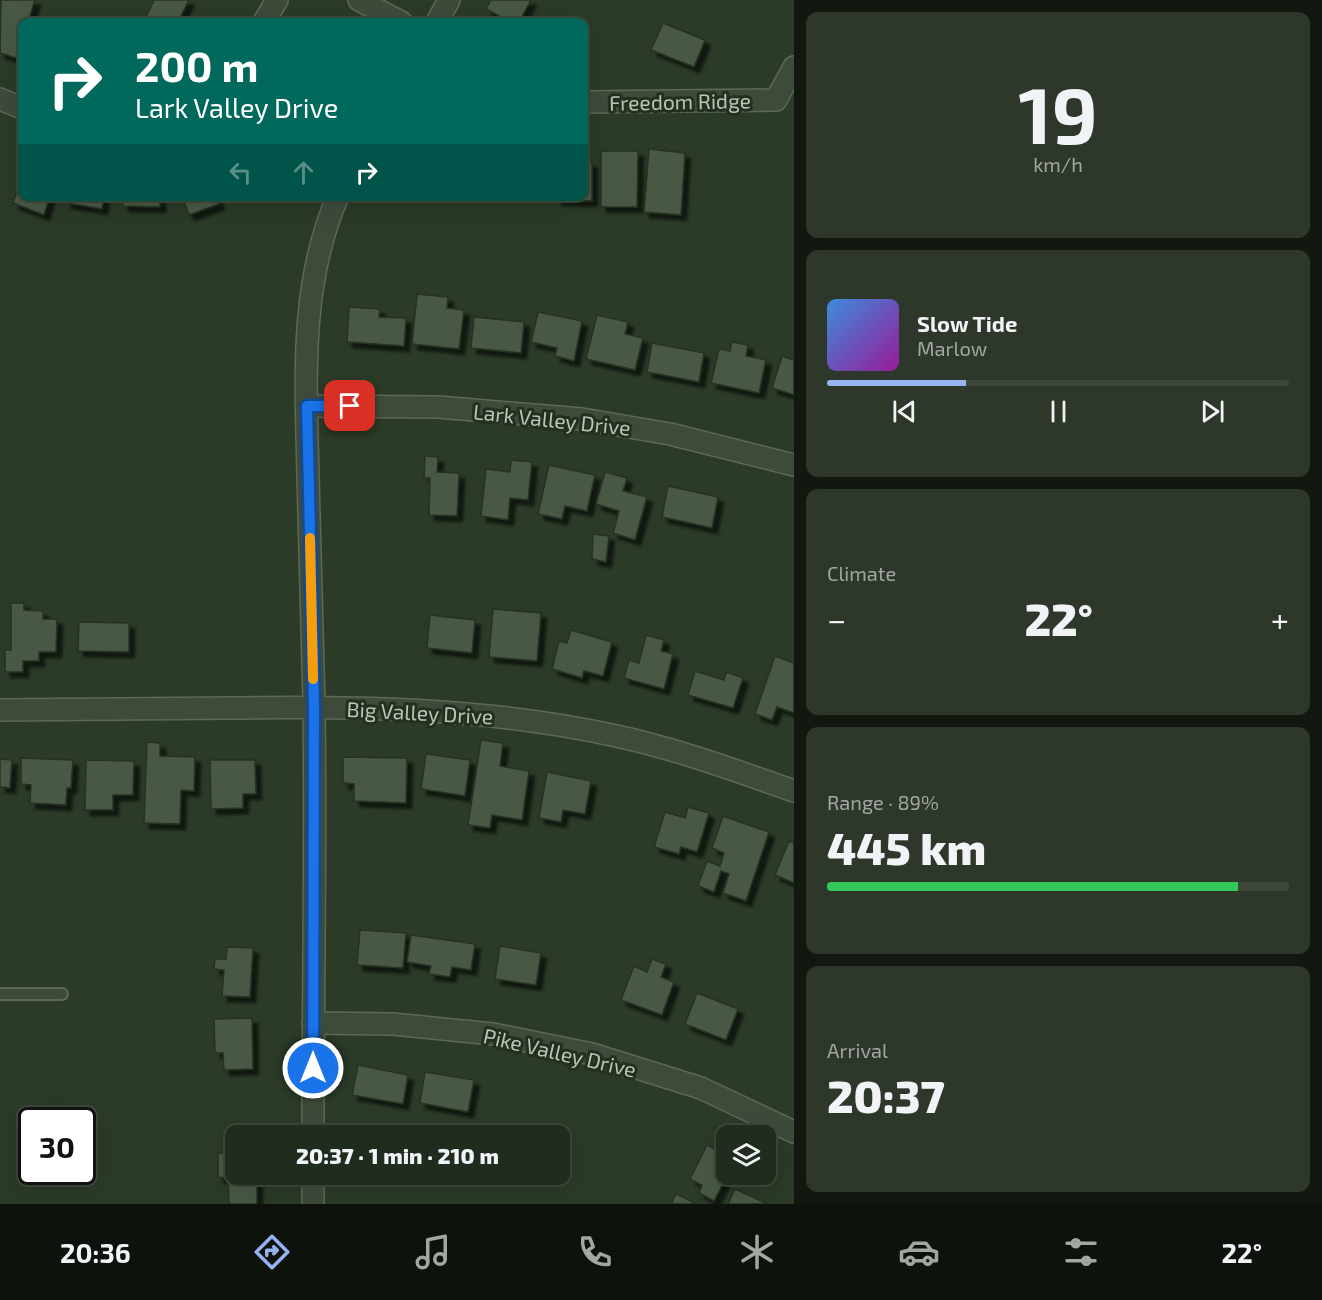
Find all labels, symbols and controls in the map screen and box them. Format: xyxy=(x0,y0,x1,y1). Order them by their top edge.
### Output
text: 200 m xyxy=(135,40,258,90)
icon: right xyxy=(36,42,114,120)
text: 19 xyxy=(1018,66,1098,160)
street label: Freedom Ridge xyxy=(609,87,751,115)
text: Lark Valley Drive xyxy=(135,91,338,123)
text: km/h xyxy=(1033,152,1083,176)
icon: left xyxy=(224,156,257,189)
icon: ahead xyxy=(287,156,320,189)
icon: right xyxy=(350,156,383,189)
text: Slow Tide xyxy=(917,310,1017,336)
text: Marlow xyxy=(917,336,987,360)
pin xyxy=(324,380,375,431)
icon: arrive xyxy=(333,389,366,422)
icon: previous xyxy=(888,395,921,428)
icon: pause xyxy=(1042,395,1075,428)
icon: next xyxy=(1196,395,1229,428)
street label: Lark Valley Drive xyxy=(472,398,632,440)
text: Climate xyxy=(827,561,896,585)
text: 22° xyxy=(1024,591,1093,645)
text: − xyxy=(827,599,846,639)
text: + xyxy=(1271,599,1289,639)
street label: Big Valley Drive xyxy=(346,696,494,728)
text: Range · 89% xyxy=(827,790,939,814)
text: 445 km xyxy=(827,820,986,874)
street label: Pike Valley Drive xyxy=(481,1022,639,1082)
position arrow xyxy=(281,1036,345,1100)
text: Arrival xyxy=(827,1038,888,1062)
text: 20:37 xyxy=(827,1068,945,1122)
speed limit sign: 30 xyxy=(18,1107,96,1185)
map controls xyxy=(716,1125,776,1185)
button: layers xyxy=(716,1125,776,1185)
text: 20:37 · 1 min · 210 m xyxy=(296,1142,499,1168)
icon: directions xyxy=(251,1231,293,1273)
icon: music xyxy=(412,1231,454,1273)
icon: phone xyxy=(574,1231,616,1273)
icon: climate xyxy=(736,1231,778,1273)
icon: car xyxy=(898,1231,940,1273)
icon: filters xyxy=(1060,1231,1102,1273)
text: 20:36 xyxy=(60,1236,131,1268)
text: 22° xyxy=(1221,1236,1262,1268)

